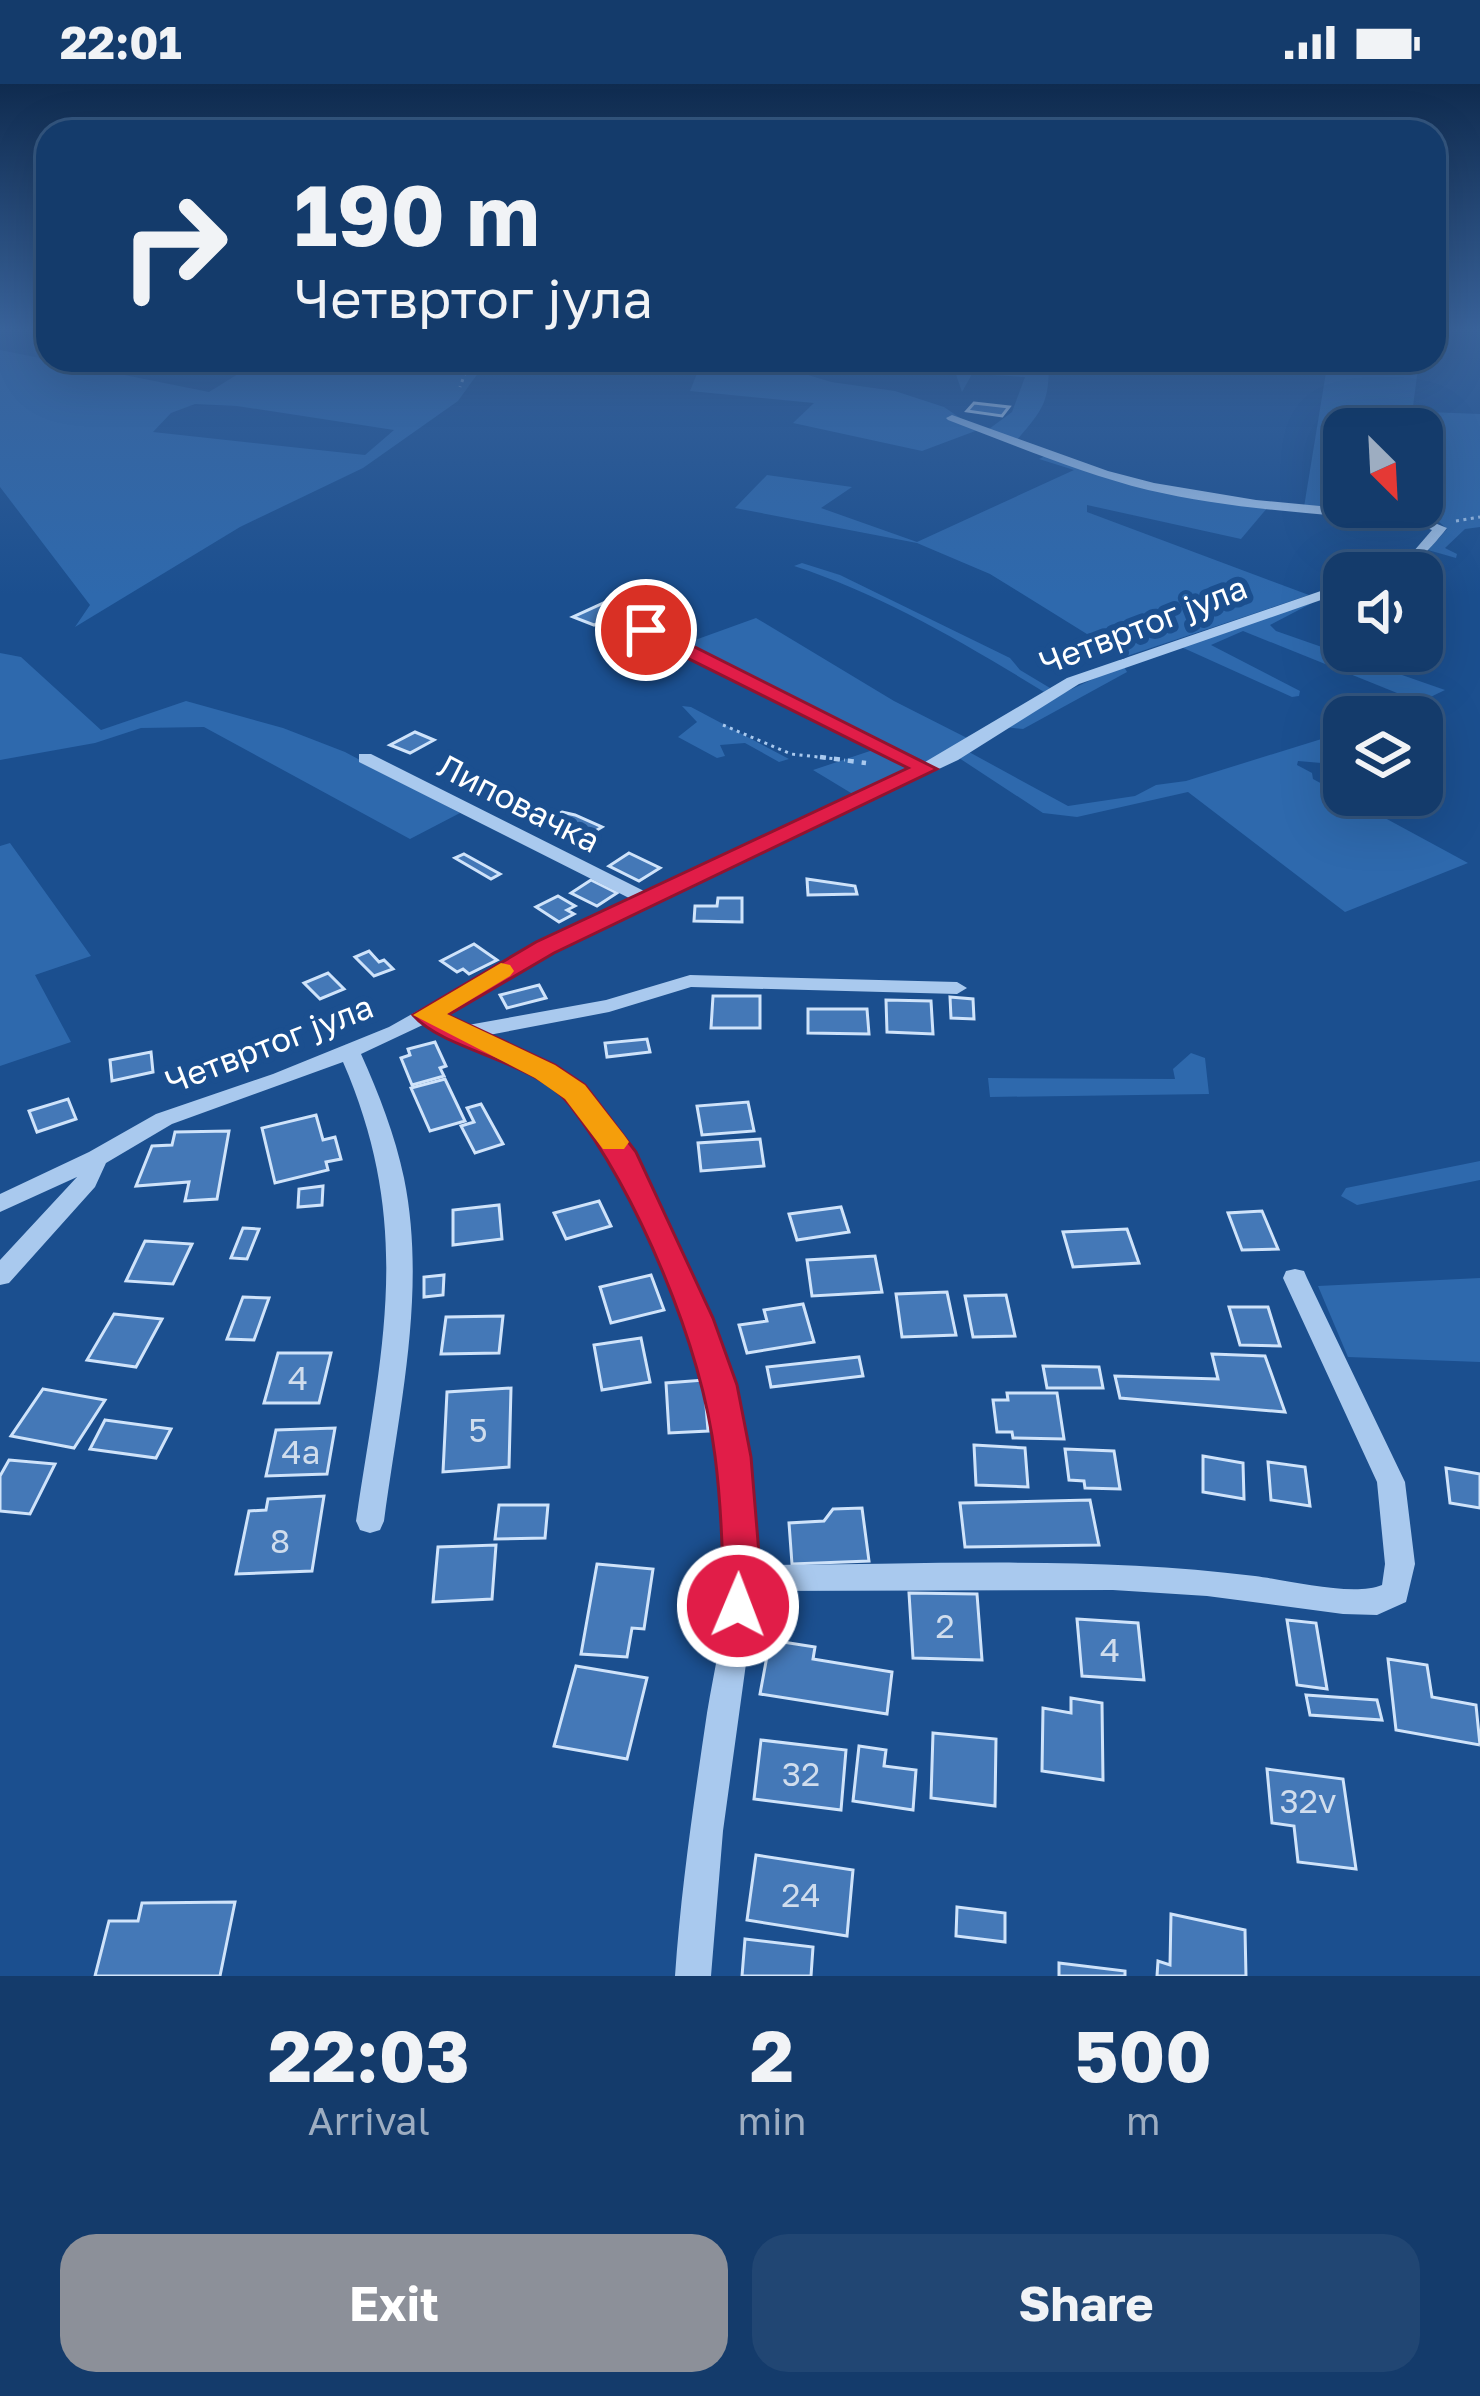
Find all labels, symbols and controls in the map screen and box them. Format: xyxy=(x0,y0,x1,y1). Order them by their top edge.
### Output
text: 22:01 xyxy=(60,15,182,69)
text: 190 m xyxy=(294,164,540,264)
icon: right xyxy=(96,168,252,324)
text: Четвртог јула xyxy=(294,265,653,330)
north arrow xyxy=(1323,408,1443,528)
map controls xyxy=(1323,408,1443,816)
button: sound xyxy=(1323,552,1443,672)
street label: Четвртог јула xyxy=(1033,567,1252,682)
pin xyxy=(595,579,697,681)
icon: arrive xyxy=(613,597,679,663)
button: layers xyxy=(1323,696,1443,816)
street label: Липовачка xyxy=(432,745,607,860)
street label: Четвртог јула xyxy=(159,986,378,1101)
house number: 4 xyxy=(288,1358,308,1397)
house number: 5 xyxy=(468,1410,488,1449)
house number: 4a xyxy=(282,1432,320,1471)
house number: 8 xyxy=(270,1521,290,1560)
position arrow xyxy=(675,1543,801,1669)
house number: 2 xyxy=(935,1606,955,1645)
house number: 4 xyxy=(1100,1630,1120,1669)
house number: 32 xyxy=(782,1754,820,1793)
house number: 32v xyxy=(1280,1781,1336,1820)
house number: 24 xyxy=(781,1875,821,1914)
text: 22:03 xyxy=(268,2011,470,2098)
text: 2 xyxy=(750,2011,794,2098)
text: 500 xyxy=(1074,2011,1212,2098)
text: Arrival xyxy=(308,2097,430,2144)
text: min xyxy=(738,2097,807,2144)
text: m xyxy=(1126,2097,1160,2144)
button: Exit xyxy=(60,2234,728,2372)
button: Share xyxy=(752,2234,1420,2372)

